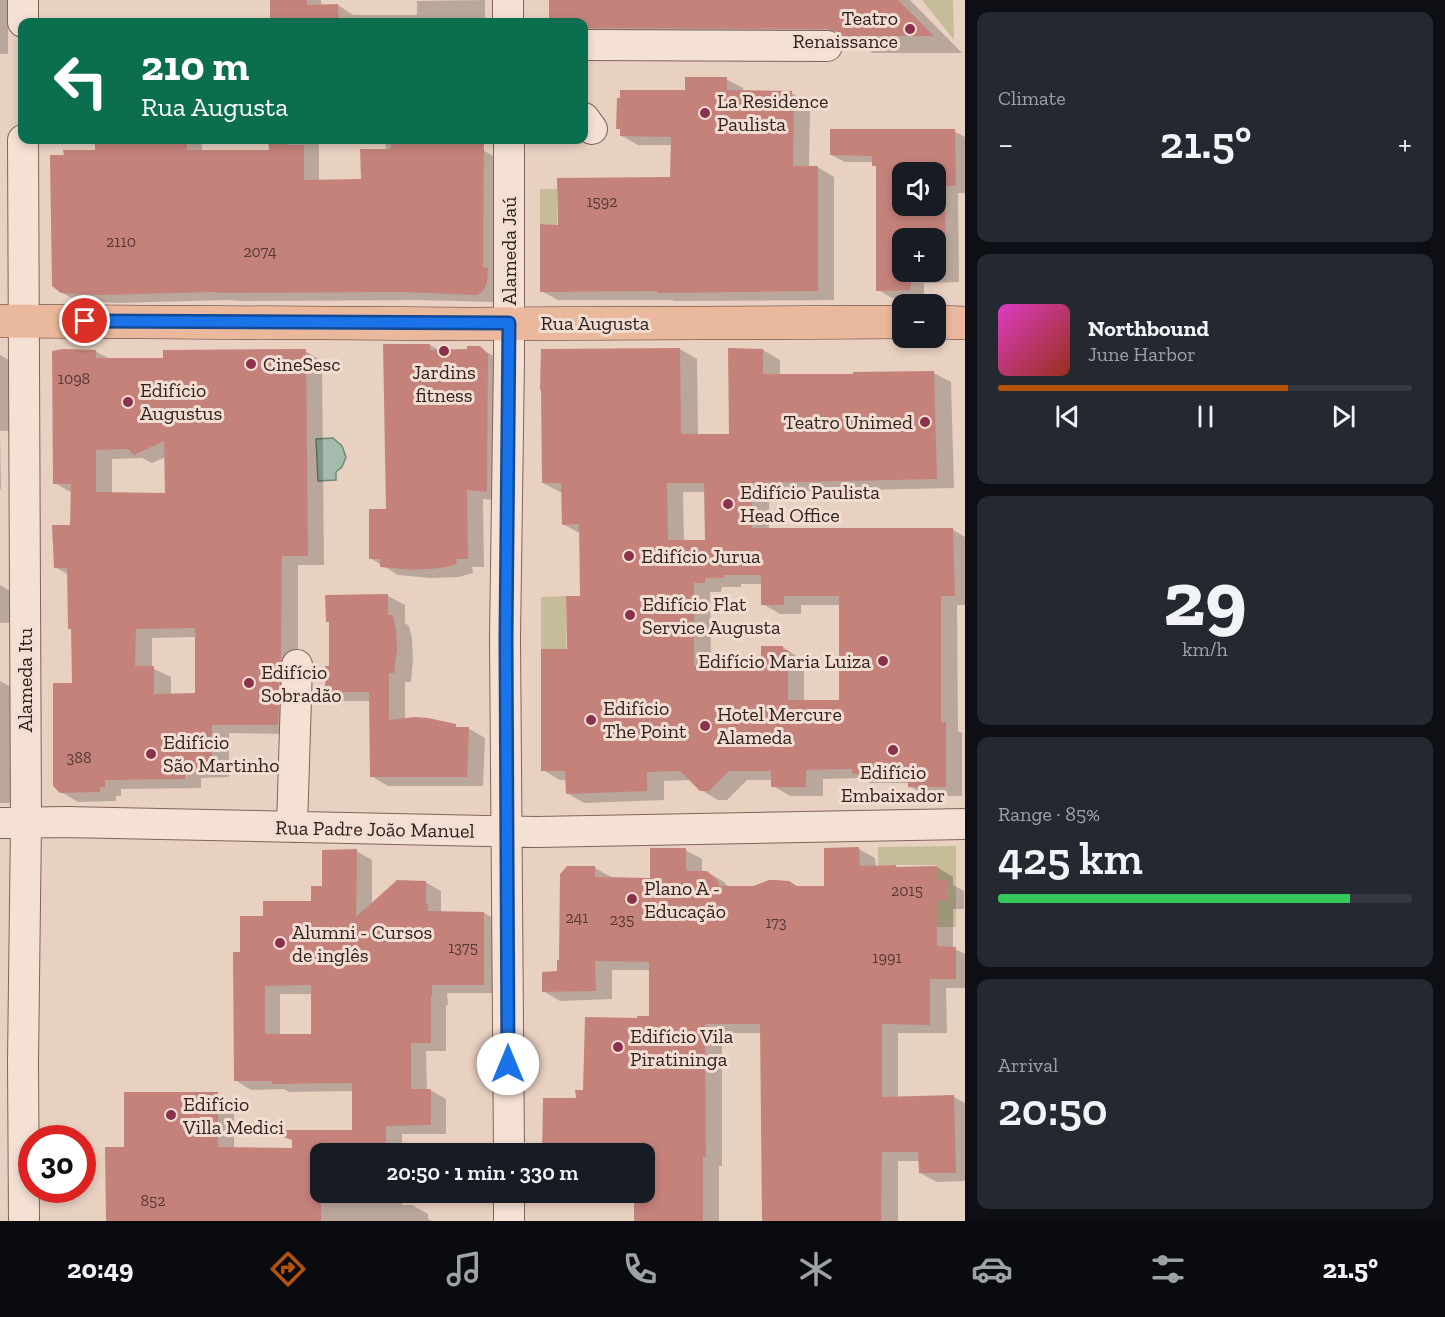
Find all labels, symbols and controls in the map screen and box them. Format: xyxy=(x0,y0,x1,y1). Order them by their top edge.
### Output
place label: Teatro Renaissance xyxy=(793,6,898,53)
marker: Teatro Renaissance xyxy=(903,22,917,36)
text: 210 m xyxy=(141,40,249,91)
icon: left xyxy=(42,42,120,120)
text: Climate xyxy=(998,86,1066,110)
place label: La Residence Paulista xyxy=(717,89,828,136)
text: Rua Augusta xyxy=(141,91,288,123)
marker: La Residence Paulista xyxy=(698,106,712,120)
text: 21.5° xyxy=(1160,116,1252,170)
text: − xyxy=(998,124,1013,163)
text: + xyxy=(1398,124,1412,163)
map controls xyxy=(892,162,946,348)
button: sound xyxy=(892,162,946,216)
house number: 1592 xyxy=(586,192,618,211)
street label: Alameda Jaú xyxy=(497,197,521,305)
button: + xyxy=(892,228,946,282)
house number: 2110 xyxy=(106,232,136,251)
house number: 2074 xyxy=(243,242,277,261)
button: − xyxy=(892,294,946,348)
pin xyxy=(59,295,110,346)
icon: arrive xyxy=(68,304,101,337)
street label: Rua Augusta xyxy=(540,311,650,335)
text: Northbound xyxy=(1088,315,1209,342)
text: June Harbor xyxy=(1088,342,1196,366)
marker: Jardins fitness xyxy=(437,344,451,358)
place label: CineSesc xyxy=(263,352,340,376)
marker: CineSesc xyxy=(244,357,258,371)
place label: Jardins fitness xyxy=(412,360,476,407)
house number: 1098 xyxy=(58,369,90,388)
place label: Edifício Augustus xyxy=(140,378,222,425)
marker: Edifício Augustus xyxy=(121,395,135,409)
icon: previous xyxy=(1051,400,1084,433)
icon: pause xyxy=(1189,400,1222,433)
icon: next xyxy=(1327,400,1360,433)
place label: Teatro Unimed xyxy=(784,410,913,434)
marker: Teatro Unimed xyxy=(918,415,932,429)
place label: Edifício Paulista Head Office xyxy=(740,480,880,527)
marker: Edifício Paulista Head Office xyxy=(721,497,735,511)
place label: Edifício Jurua xyxy=(641,544,761,568)
marker: Edifício Jurua xyxy=(622,549,636,563)
text: 29 xyxy=(1163,551,1247,645)
place label: Edifício Flat Service Augusta xyxy=(642,592,781,639)
marker: Edifício Flat Service Augusta xyxy=(623,608,637,622)
street label: Alameda Itu xyxy=(13,628,37,732)
text: km/h xyxy=(1182,637,1228,661)
place label: Edifício Maria Luiza xyxy=(698,649,871,673)
marker: Edifício Maria Luiza xyxy=(876,654,890,668)
place label: Edifício Sobradão xyxy=(261,660,342,707)
marker: Edifício Sobradão xyxy=(242,676,256,690)
place label: Edifício The Point xyxy=(603,696,687,743)
place label: Hotel Mercure Alameda xyxy=(717,702,842,749)
marker: Edifício The Point xyxy=(584,713,598,727)
marker: Hotel Mercure Alameda xyxy=(698,719,712,733)
place label: Edifício São Martinho xyxy=(163,730,280,777)
marker: Edifício Embaixador xyxy=(886,743,900,757)
marker: Edifício São Martinho xyxy=(144,747,158,761)
house number: 388 xyxy=(66,748,92,767)
place label: Edifício Embaixador xyxy=(841,760,945,807)
text: Range · 85% xyxy=(998,802,1100,826)
street label: Rua Padre João Manuel xyxy=(275,815,475,843)
text: 425 km xyxy=(998,832,1143,886)
place label: Plano A - Educação xyxy=(644,876,726,923)
house number: 2015 xyxy=(891,881,923,900)
marker: Plano A - Educação xyxy=(625,892,639,906)
house number: 241 xyxy=(565,908,589,927)
house number: 235 xyxy=(610,910,634,929)
house number: 173 xyxy=(765,913,787,932)
place label: Alumni - Cursos de inglês xyxy=(292,920,432,967)
marker: Alumni - Cursos de inglês xyxy=(273,936,287,950)
house number: 1375 xyxy=(448,938,478,957)
house number: 1991 xyxy=(872,948,902,967)
place label: Edifício Vila Piratininga xyxy=(630,1024,734,1071)
position arrow xyxy=(476,1032,540,1096)
marker: Edifício Vila Piratininga xyxy=(611,1040,625,1054)
text: Arrival xyxy=(998,1053,1058,1077)
text: 20:50 xyxy=(998,1083,1108,1137)
place label: Edifício Villa Medici xyxy=(182,1092,284,1139)
marker: Edifício Villa Medici xyxy=(164,1108,178,1122)
speed limit sign: 30 xyxy=(18,1125,96,1203)
text: 20:50 · 1 min · 330 m xyxy=(387,1159,579,1186)
house number: 852 xyxy=(140,1191,166,1210)
icon: directions xyxy=(267,1248,309,1290)
icon: music xyxy=(443,1248,485,1290)
icon: phone xyxy=(619,1248,661,1290)
icon: climate xyxy=(795,1248,837,1290)
icon: car xyxy=(971,1248,1013,1290)
icon: filters xyxy=(1147,1248,1189,1290)
text: 20:49 xyxy=(67,1253,134,1285)
text: 21.5° xyxy=(1323,1253,1378,1285)

